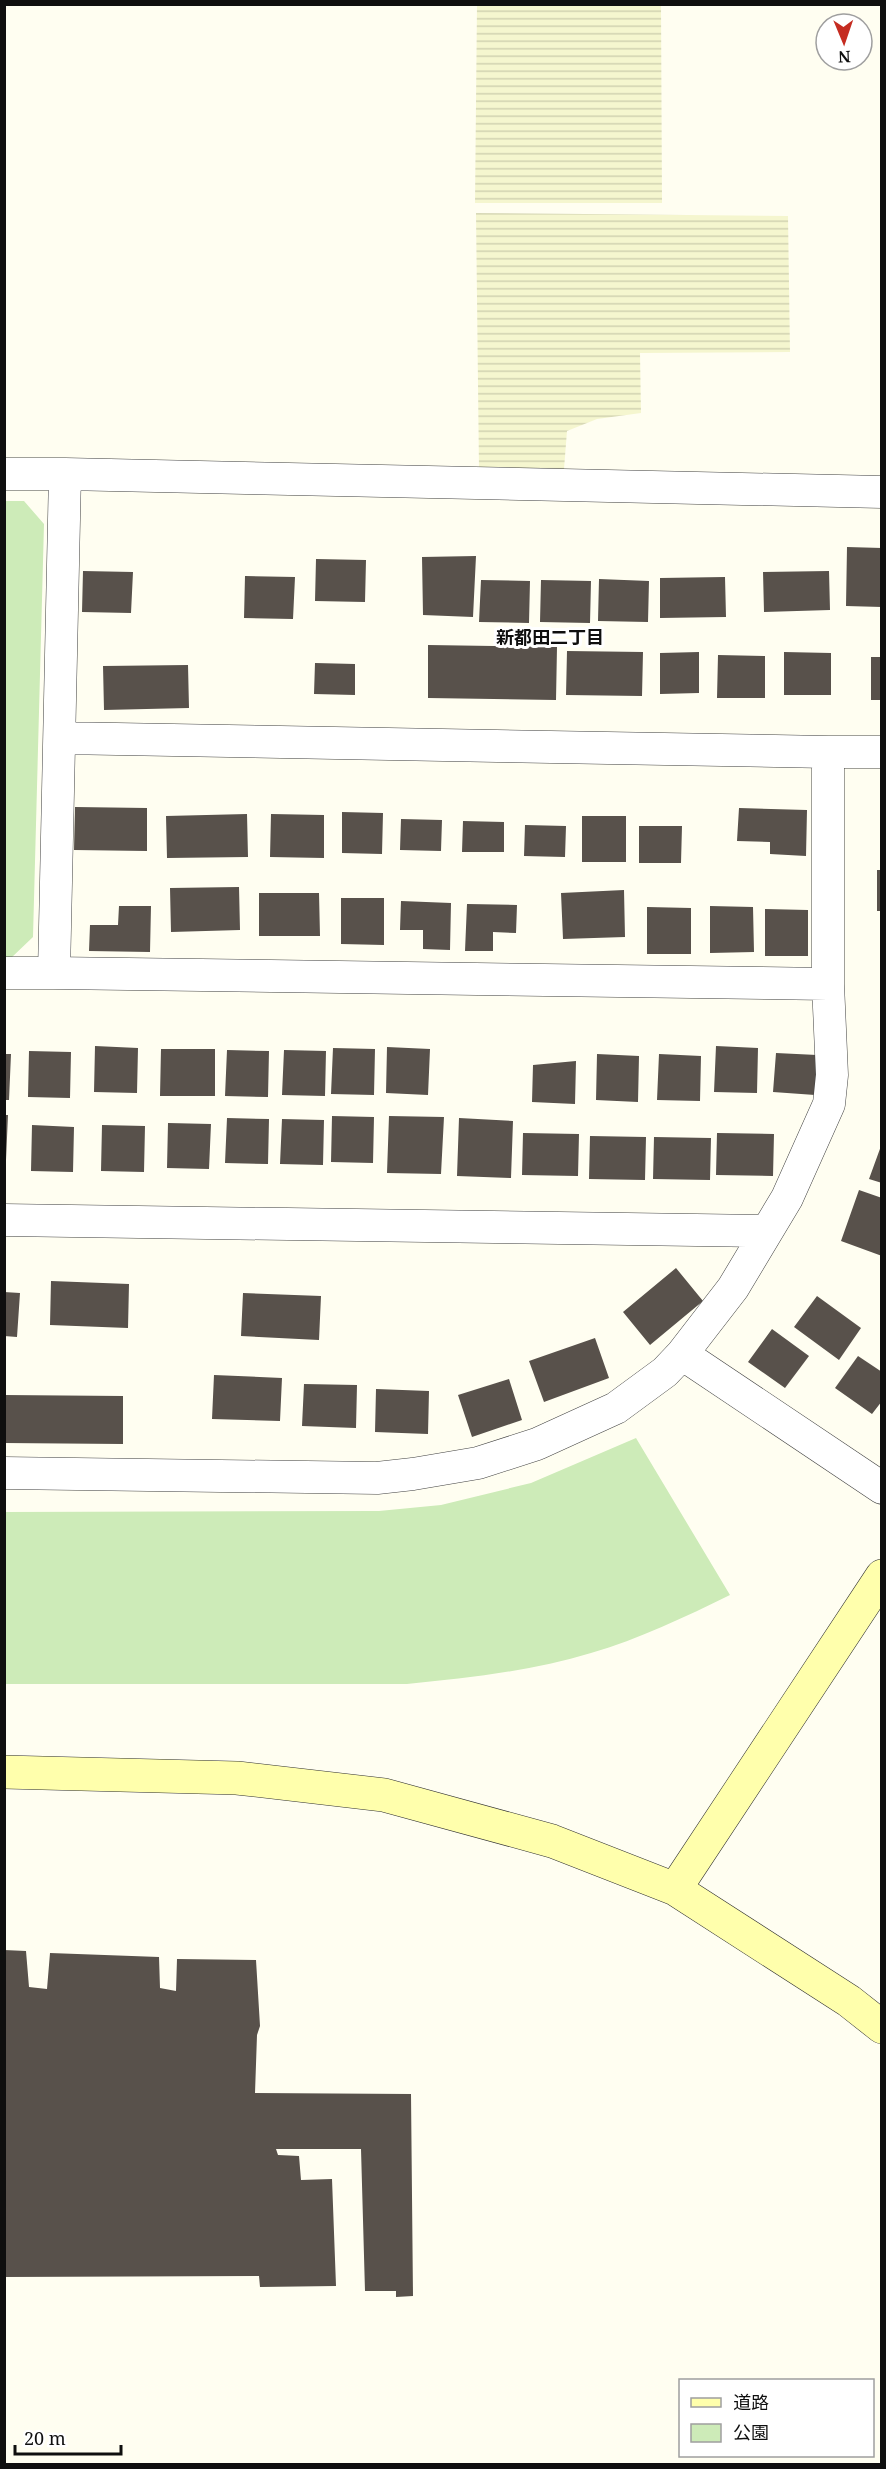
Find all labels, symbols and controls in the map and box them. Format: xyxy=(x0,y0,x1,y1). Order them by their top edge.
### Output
north arrow xyxy=(814,12,874,72)
text: N xyxy=(837,46,851,68)
district label: 新都田二丁目 xyxy=(496,625,604,649)
legend xyxy=(679,2379,874,2457)
text: 道路 xyxy=(733,2390,769,2414)
scale bar xyxy=(15,2418,122,2456)
text: 公園 xyxy=(733,2420,769,2444)
text: 20 m xyxy=(24,2426,66,2450)

